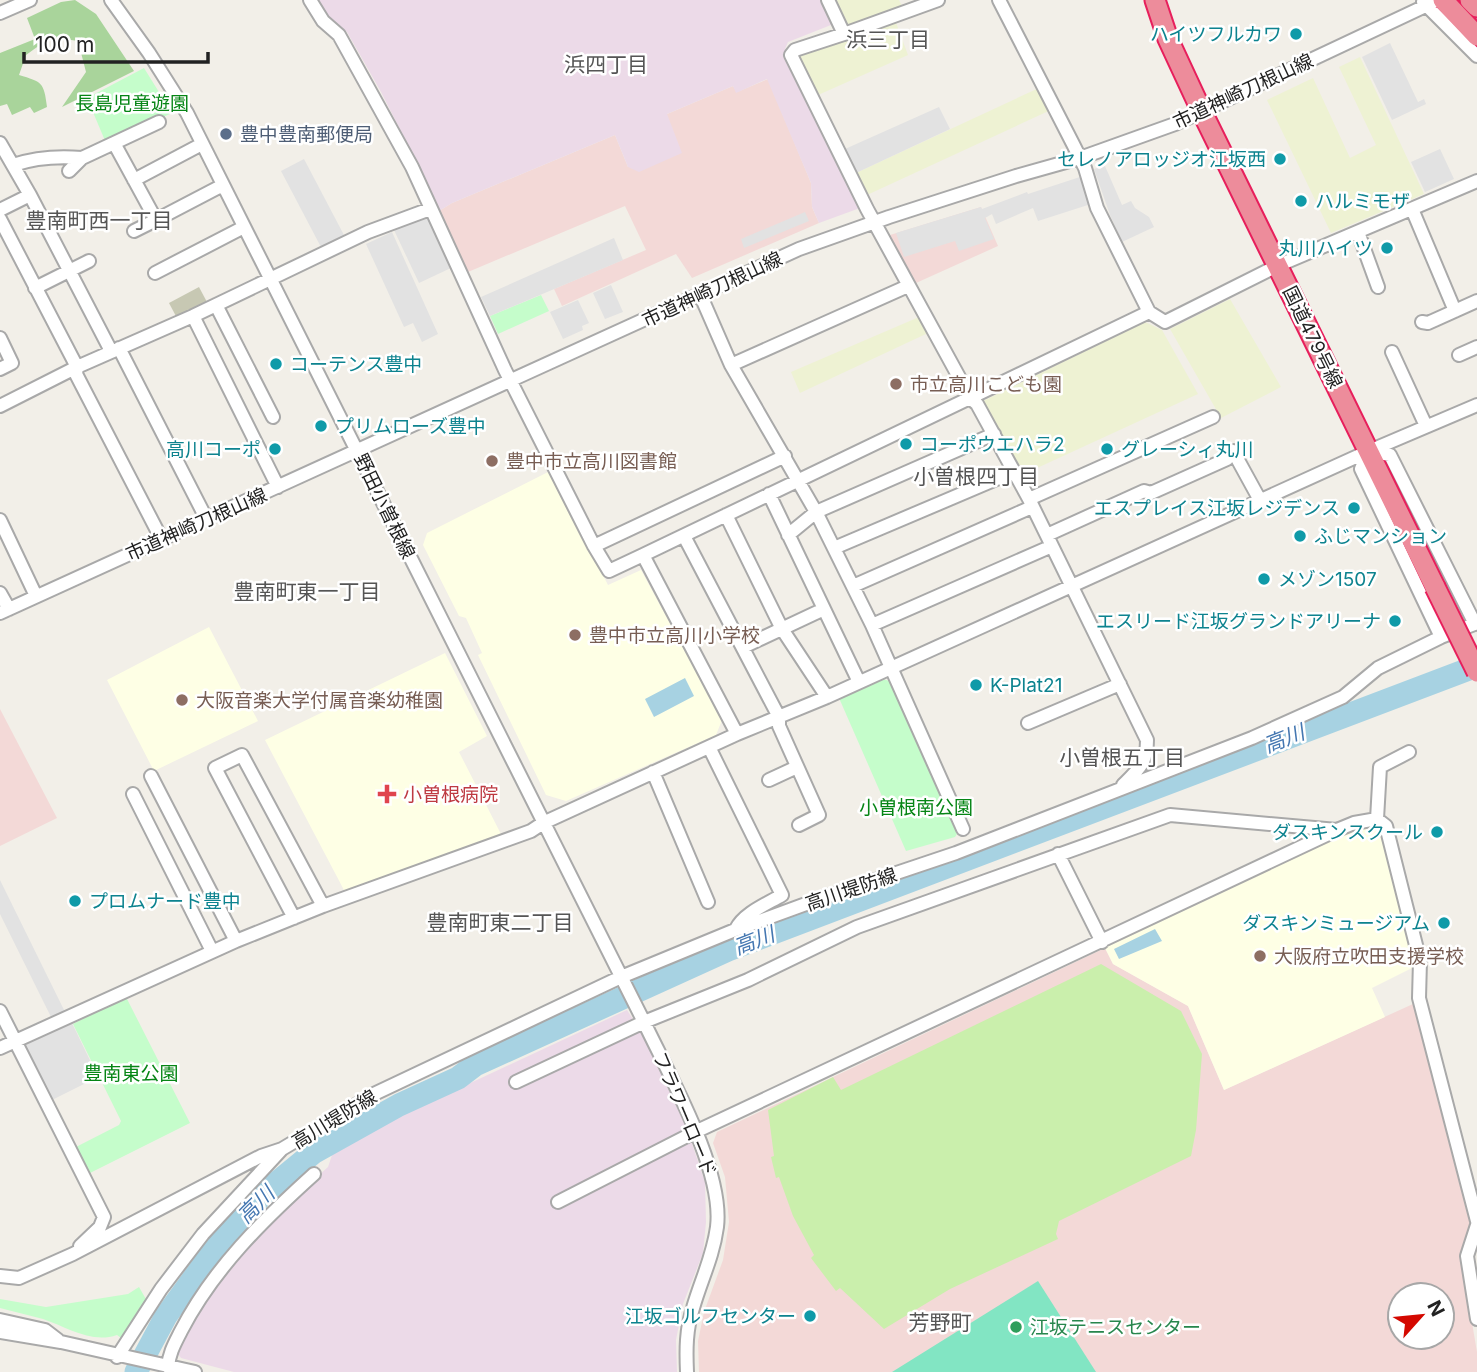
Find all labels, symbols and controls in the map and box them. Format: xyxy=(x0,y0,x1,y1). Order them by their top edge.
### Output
scale bar xyxy=(24,21,208,65)
place label: ハイツフルカワ xyxy=(1150,23,1282,46)
marker: ハイツフルカワ xyxy=(1288,26,1304,42)
district label: 浜三丁目 xyxy=(846,27,930,52)
text: 100 m xyxy=(35,32,94,57)
street label: 市道神崎刀根山線 xyxy=(1169,49,1317,134)
district label: 浜四丁目 xyxy=(564,52,648,77)
park label: 長島児童遊園 xyxy=(75,92,189,115)
place label: 豊中豊南郵便局 xyxy=(240,123,373,146)
marker: 豊中豊南郵便局 xyxy=(218,126,234,142)
place label: セレノアロッジオ江坂西 xyxy=(1057,148,1266,171)
marker: セレノアロッジオ江坂西 xyxy=(1272,151,1288,167)
place label: ハルミモザ xyxy=(1315,190,1410,213)
marker: ハルミモザ xyxy=(1293,193,1309,209)
district label: 豊南町西一丁目 xyxy=(26,208,173,233)
place label: 丸川ハイツ xyxy=(1278,237,1373,260)
marker: 丸川ハイツ xyxy=(1379,240,1395,256)
street label: 市道神崎刀根山線 xyxy=(638,247,786,332)
street label: 国道479号線 xyxy=(1278,282,1347,392)
place label: コーテンス豊中 xyxy=(290,353,423,376)
marker: コーテンス豊中 xyxy=(268,356,284,372)
place label: 市立高川こども園 xyxy=(910,373,1062,396)
marker: 市立高川こども園 xyxy=(888,376,904,392)
place label: プリムローズ豊中 xyxy=(335,415,486,438)
marker: プリムローズ豊中 xyxy=(313,418,329,434)
place label: コーポウエハラ2 xyxy=(920,433,1065,456)
marker: コーポウエハラ2 xyxy=(898,436,914,452)
place label: 高川コーポ xyxy=(166,438,261,461)
place label: グレーシィ丸川 xyxy=(1121,438,1254,461)
marker: 高川コーポ xyxy=(267,441,283,457)
marker: グレーシィ丸川 xyxy=(1099,441,1115,457)
street label: 野田小曽根線 xyxy=(349,450,420,562)
place label: 豊中市立高川図書館 xyxy=(506,450,677,473)
marker: 豊中市立高川図書館 xyxy=(484,453,500,469)
district label: 小曽根四丁目 xyxy=(913,464,1039,489)
street label: 市道神崎刀根山線 xyxy=(122,483,270,566)
place label: エスプレイス江坂レジデンス xyxy=(1094,497,1340,520)
marker: エスプレイス江坂レジデンス xyxy=(1346,500,1362,516)
place label: ふじマンション xyxy=(1314,525,1447,548)
marker: ふじマンション xyxy=(1292,528,1308,544)
place label: メゾン1507 xyxy=(1278,568,1377,591)
marker: メゾン1507 xyxy=(1256,571,1272,587)
district label: 豊南町東一丁目 xyxy=(234,579,381,604)
place label: エスリード江坂グランドアリーナ xyxy=(1096,610,1381,633)
marker: エスリード江坂グランドアリーナ xyxy=(1387,613,1403,629)
place label: 豊中市立高川小学校 xyxy=(589,624,760,647)
marker: 豊中市立高川小学校 xyxy=(567,627,583,643)
place label: K-Plat21 xyxy=(990,674,1062,697)
marker: K-Plat21 xyxy=(968,677,984,693)
place label: 大阪音楽大学付属音楽幼稚園 xyxy=(196,689,443,712)
marker: 大阪音楽大学付属音楽幼稚園 xyxy=(174,692,190,708)
water label: 高川 xyxy=(1260,719,1310,758)
district label: 小曽根五丁目 xyxy=(1059,745,1185,770)
place label: 小曽根病院 xyxy=(403,783,498,806)
marker: 小曽根病院 xyxy=(377,784,397,804)
park label: 小曽根南公園 xyxy=(859,796,973,819)
place label: ダスキンスクール xyxy=(1272,821,1423,844)
marker: ダスキンスクール xyxy=(1429,824,1445,840)
street label: 高川堤防線 xyxy=(802,863,900,916)
place label: プロムナード豊中 xyxy=(89,890,241,913)
marker: プロムナード豊中 xyxy=(67,893,83,909)
district label: 豊南町東二丁目 xyxy=(427,910,574,935)
place label: ダスキンミュージアム xyxy=(1242,912,1430,935)
marker: ダスキンミュージアム xyxy=(1436,915,1452,931)
water label: 高川 xyxy=(730,921,780,960)
place label: 大阪府立吹田支援学校 xyxy=(1274,945,1464,968)
marker: 大阪府立吹田支援学校 xyxy=(1252,948,1268,964)
street label: フラワーロード xyxy=(648,1048,721,1180)
park label: 豊南東公園 xyxy=(83,1062,179,1085)
street label: 高川堤防線 xyxy=(288,1085,381,1154)
water label: 高川 xyxy=(232,1180,281,1228)
north arrow xyxy=(1386,1281,1456,1351)
text: N xyxy=(1422,1297,1449,1320)
place label: 江坂ゴルフセンター xyxy=(625,1305,796,1328)
marker: 江坂ゴルフセンター xyxy=(802,1308,818,1324)
district label: 芳野町 xyxy=(909,1310,972,1335)
place label: 江坂テニスセンター xyxy=(1030,1316,1201,1339)
marker: 江坂テニスセンター xyxy=(1008,1319,1024,1335)

